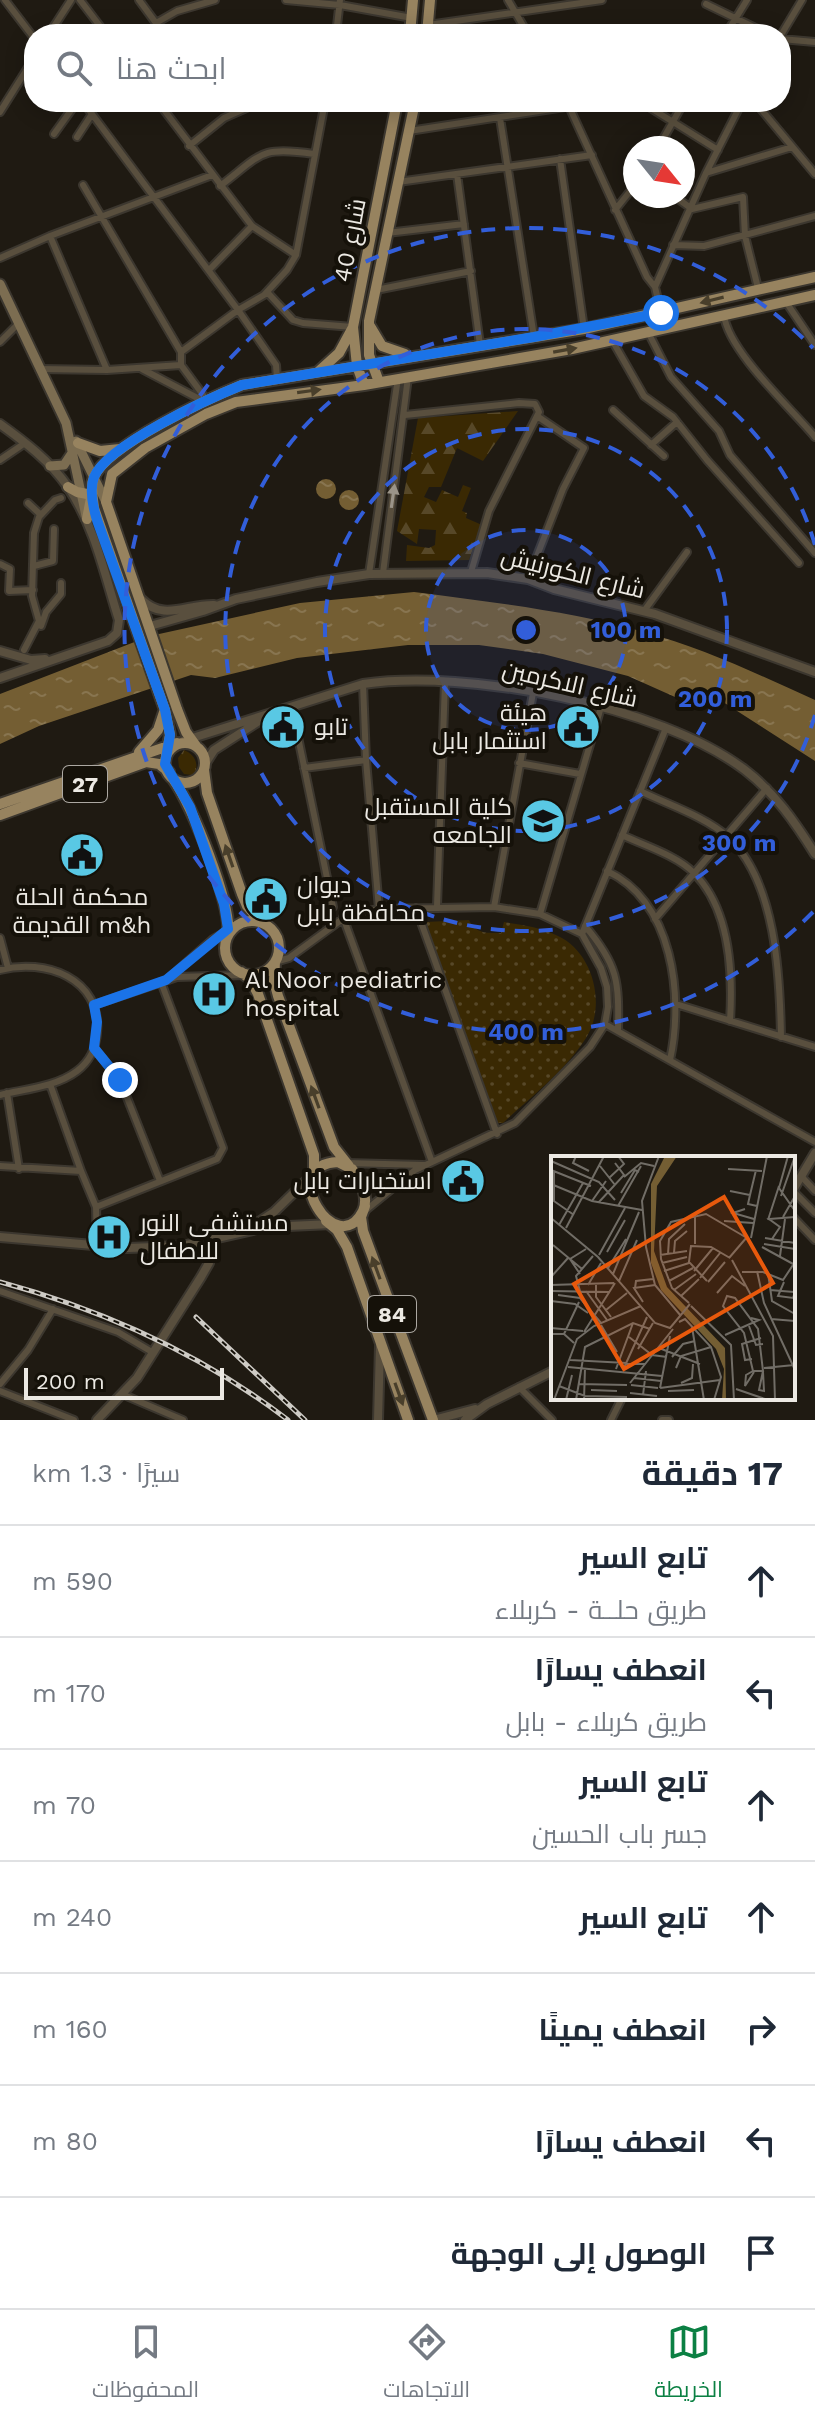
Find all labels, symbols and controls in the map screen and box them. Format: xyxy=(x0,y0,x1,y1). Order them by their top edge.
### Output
search box xyxy=(24,24,791,112)
icon: search xyxy=(52,46,96,90)
text: ابحث هنا xyxy=(116,51,226,86)
north arrow xyxy=(623,136,695,208)
street label: شارع 40 xyxy=(328,196,374,284)
route start xyxy=(643,295,679,331)
one-way arrow xyxy=(699,295,724,307)
one-way arrow xyxy=(553,343,578,356)
one-way arrow xyxy=(297,384,322,397)
one-way arrow xyxy=(387,483,400,508)
street label: شارع الكورنيش xyxy=(498,542,648,606)
centre of rings xyxy=(512,616,540,644)
text: 100 m xyxy=(591,616,661,644)
street label: شارع الاكرمين xyxy=(499,655,640,715)
text: 200 m xyxy=(678,685,752,713)
place label: هيئة استثمار بابل xyxy=(432,699,547,755)
public building icon: تابو xyxy=(259,703,307,751)
public building icon: هيئة استثمار بابل xyxy=(554,703,602,751)
place label: تابو xyxy=(314,713,348,741)
road number: 27 xyxy=(63,766,107,802)
place label: كلية المستقبل الجامعه xyxy=(364,793,512,849)
school or university icon: كلية المستقبل الجامعه xyxy=(519,797,567,845)
text: 300 m xyxy=(702,829,776,857)
public building icon: محكمة الحلة القديمة m&h xyxy=(58,831,106,879)
one-way arrow xyxy=(222,844,234,868)
place label: ديوان محافظة بابل xyxy=(297,871,425,927)
public building icon: ديوان محافظة بابل xyxy=(242,875,290,923)
place label: محكمة الحلة القديمة m&h xyxy=(13,883,151,939)
place label: Al Noor pediatric hospital xyxy=(245,966,442,1022)
hospital icon: Al Noor pediatric hospital xyxy=(190,970,238,1018)
text: 400 m xyxy=(488,1018,564,1046)
route end xyxy=(102,1062,138,1098)
one-way arrow xyxy=(309,1085,321,1109)
inset map xyxy=(551,1156,795,1400)
public building icon: استخبارات بابل xyxy=(439,1157,487,1205)
place label: استخبارات بابل xyxy=(293,1167,432,1195)
place label: مستشفى النور للاطفال xyxy=(138,1209,289,1265)
hospital icon: مستشفى النور للاطفال xyxy=(85,1213,133,1261)
one-way arrow xyxy=(369,1256,382,1280)
road number: 84 xyxy=(368,1296,416,1332)
scale bar xyxy=(24,1364,224,1400)
text: 200 m xyxy=(36,1369,105,1394)
one-way arrow xyxy=(393,1382,406,1406)
text: 17 دقيقة xyxy=(642,1453,783,1493)
text: سيرًا · 1.3 km xyxy=(32,1458,180,1488)
text: تابع السير xyxy=(579,1540,707,1575)
icon: ahead xyxy=(739,1559,783,1603)
text: 590 m xyxy=(32,1566,113,1596)
text: طريق حلــة - كربلاء xyxy=(495,1595,707,1625)
text: انعطف يسارًا xyxy=(535,1652,707,1687)
icon: left xyxy=(739,1671,783,1715)
text: 170 m xyxy=(32,1678,106,1708)
text: طريق كربلاء - بابل xyxy=(505,1707,707,1737)
text: تابع السير xyxy=(579,1764,707,1799)
icon: ahead xyxy=(739,1783,783,1827)
text: 70 m xyxy=(32,1790,96,1820)
text: جسر باب الحسين xyxy=(532,1819,707,1849)
icon: ahead xyxy=(739,1895,783,1939)
text: تابع السير xyxy=(579,1900,707,1935)
text: 240 m xyxy=(32,1902,112,1932)
icon: right xyxy=(739,2007,783,2051)
text: انعطف يمينًا xyxy=(538,2012,707,2047)
text: 160 m xyxy=(32,2014,108,2044)
icon: left xyxy=(739,2119,783,2163)
text: انعطف يسارًا xyxy=(535,2124,707,2159)
text: 80 m xyxy=(32,2126,98,2156)
icon: arrive xyxy=(739,2231,783,2275)
text: الوصول إلى الوجهة xyxy=(451,2236,707,2271)
tab: المحفوظات xyxy=(92,2320,199,2410)
tab: الاتجاهات xyxy=(383,2320,470,2410)
tab: الخريطة xyxy=(654,2320,723,2410)

